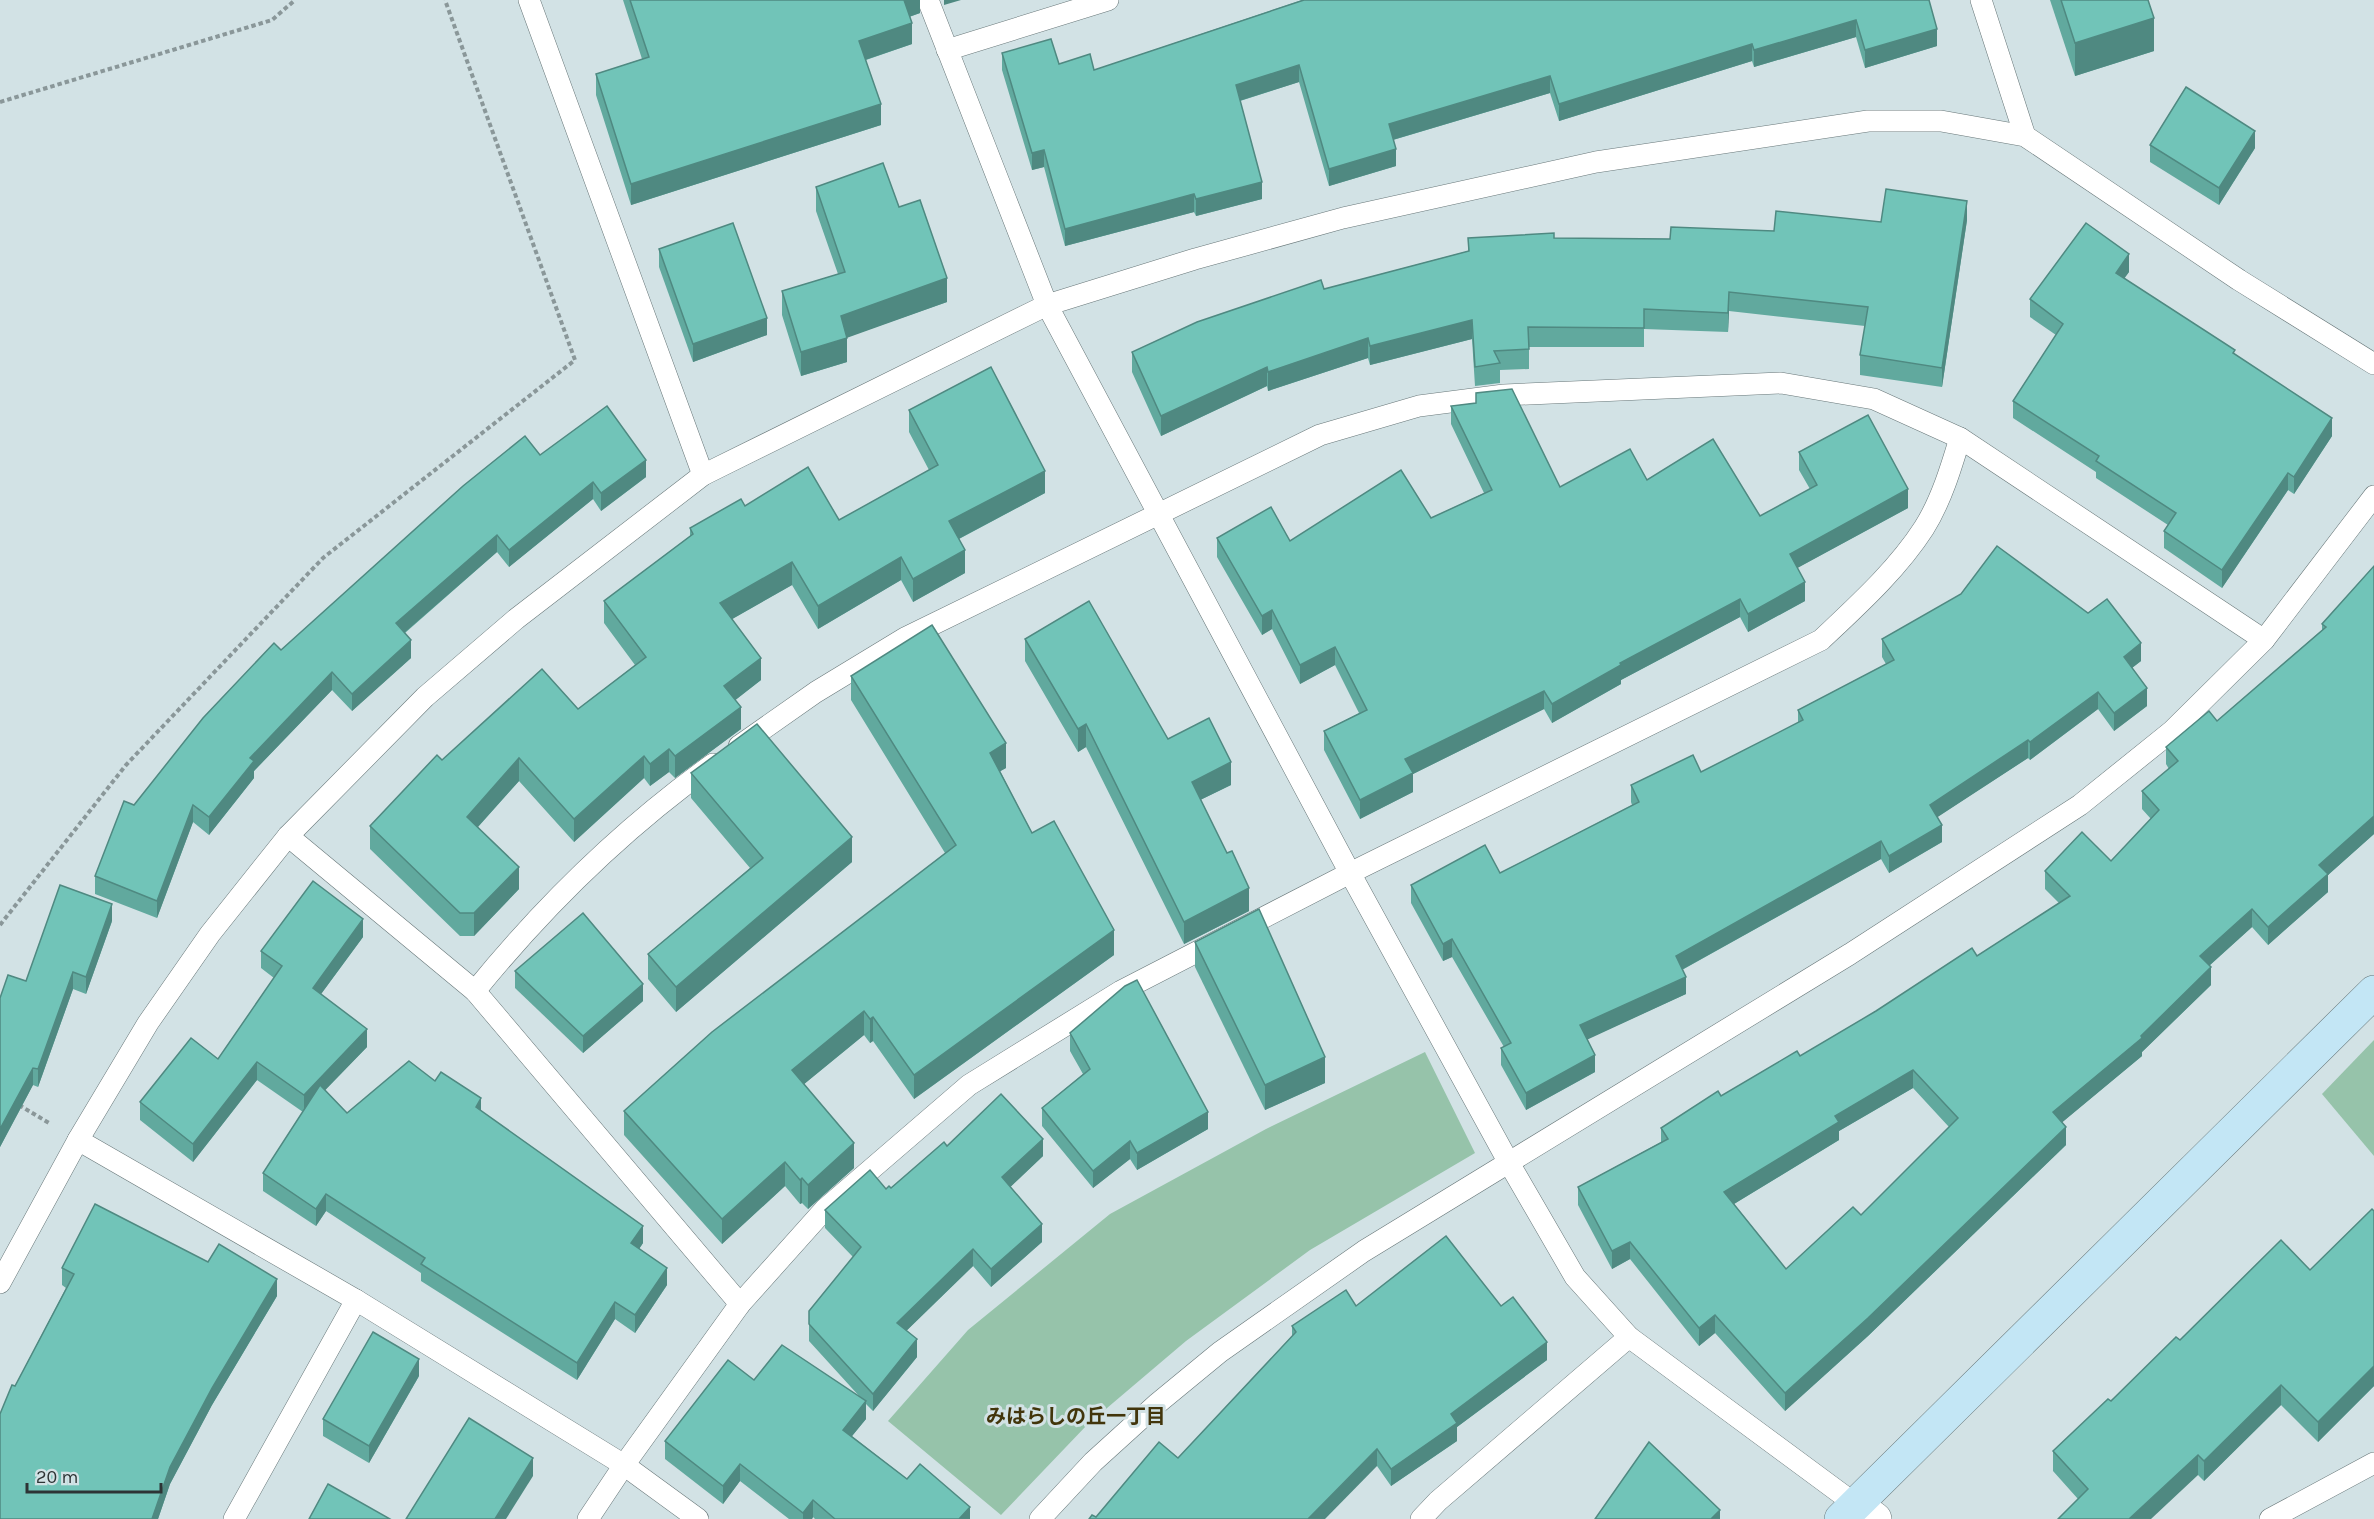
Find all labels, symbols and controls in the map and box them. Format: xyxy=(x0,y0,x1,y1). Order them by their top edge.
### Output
district label: みはらしの丘一丁目 xyxy=(986,1405,1166,1428)
scale bar xyxy=(27,1456,160,1494)
text: 20 m xyxy=(36,1466,78,1488)

